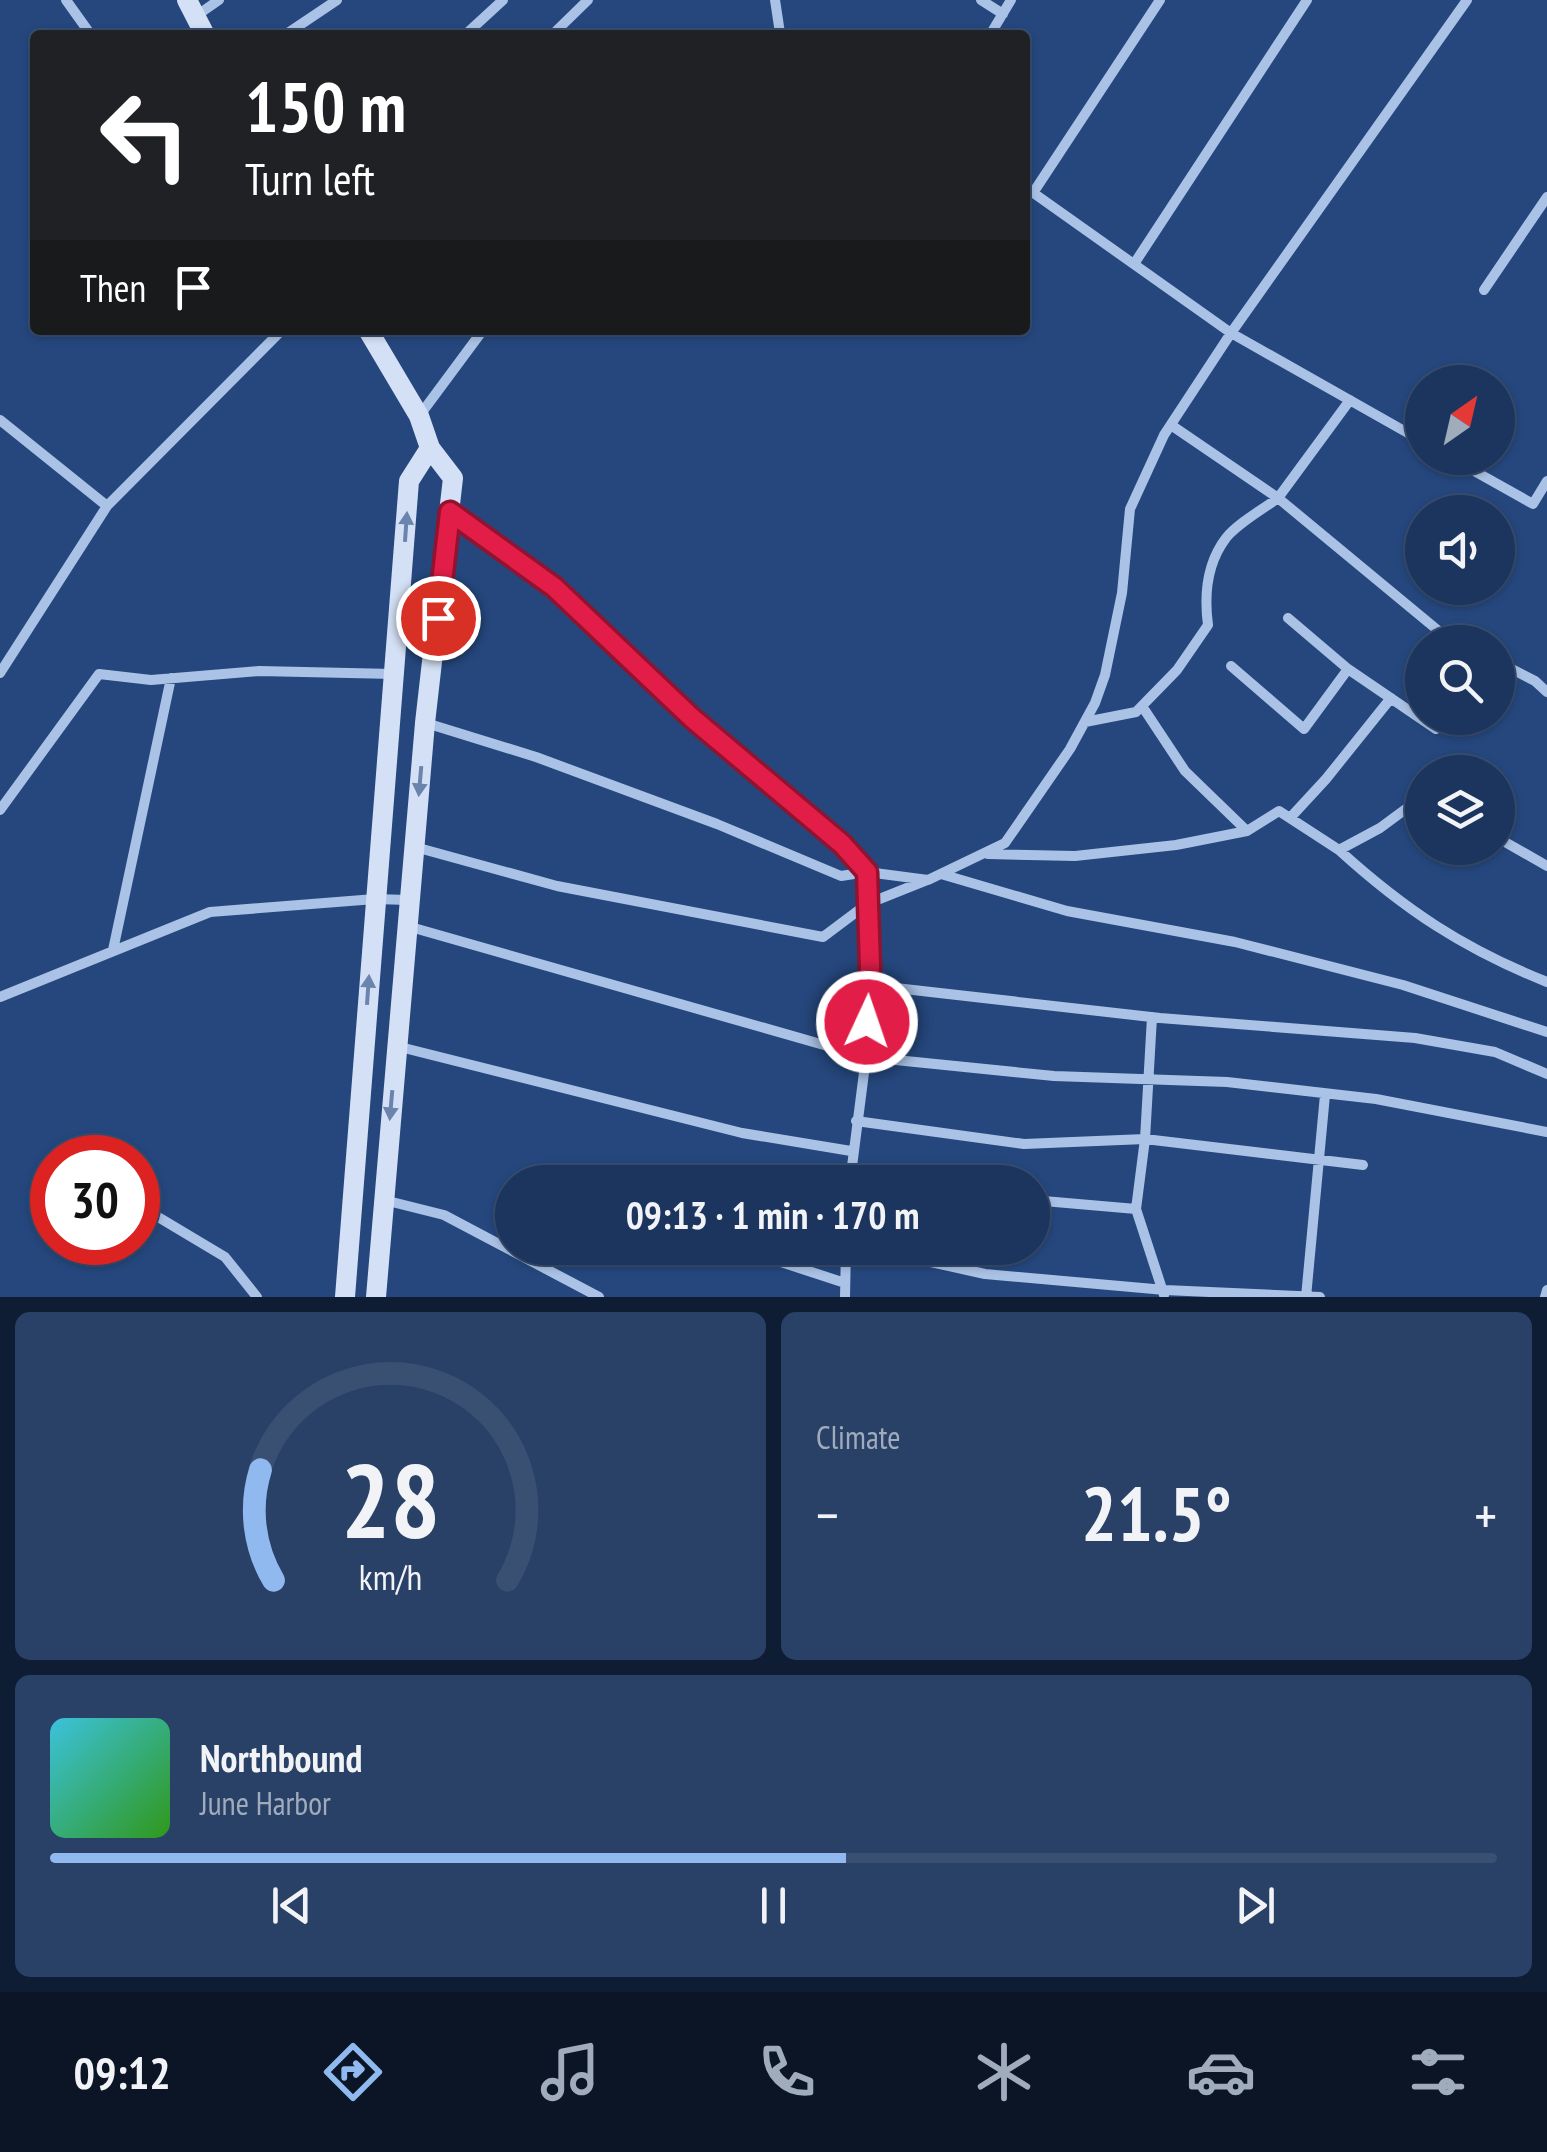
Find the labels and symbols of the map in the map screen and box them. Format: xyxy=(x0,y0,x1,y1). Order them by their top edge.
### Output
north arrow xyxy=(1405,365,1515,475)
one-way arrow xyxy=(398,510,414,542)
pin xyxy=(396,576,481,661)
one-way arrow xyxy=(411,766,427,797)
position arrow xyxy=(815,970,919,1074)
one-way arrow xyxy=(361,974,377,1006)
one-way arrow xyxy=(383,1089,399,1121)
speed limit sign: 30 xyxy=(30,1135,160,1265)

